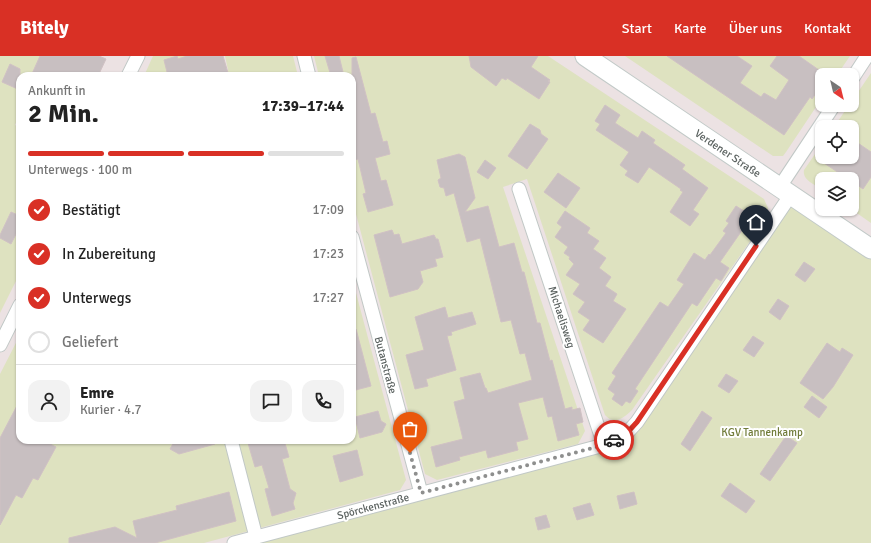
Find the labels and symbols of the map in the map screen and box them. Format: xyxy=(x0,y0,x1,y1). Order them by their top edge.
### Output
north arrow xyxy=(815,68,859,112)
street label: Verdener Straße xyxy=(692,127,763,180)
pin xyxy=(739,205,773,246)
street label: Michaelisweg xyxy=(545,285,578,350)
street label: Butanstraße xyxy=(372,335,399,395)
pin xyxy=(393,412,427,453)
courier xyxy=(594,420,634,460)
park label: KGV Tannenkamp xyxy=(721,426,803,439)
street label: Spörckenstraße xyxy=(336,491,411,522)

